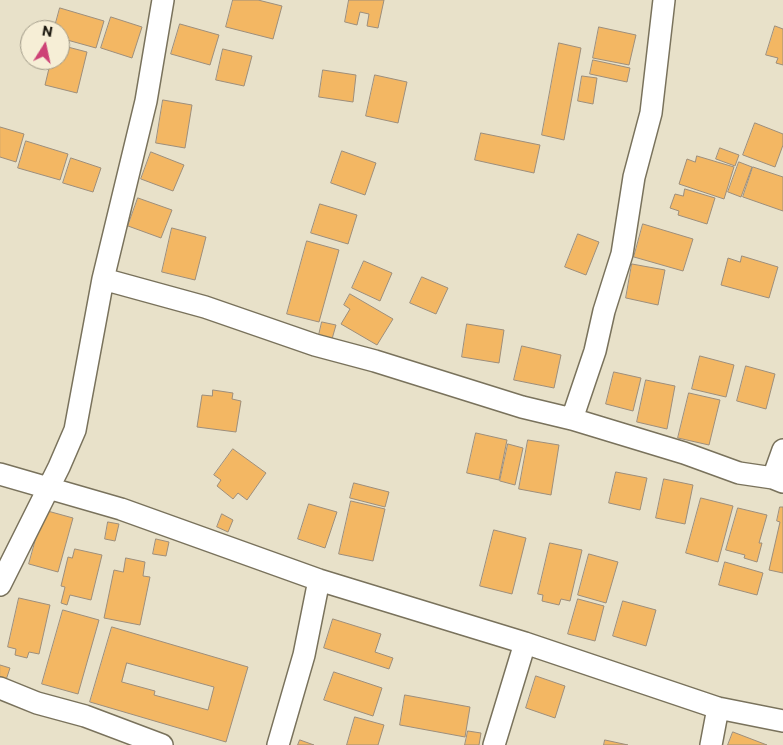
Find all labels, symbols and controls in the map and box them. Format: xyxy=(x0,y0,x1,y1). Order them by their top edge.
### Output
north arrow xyxy=(20,20,70,70)
text: N xyxy=(41,21,54,40)

